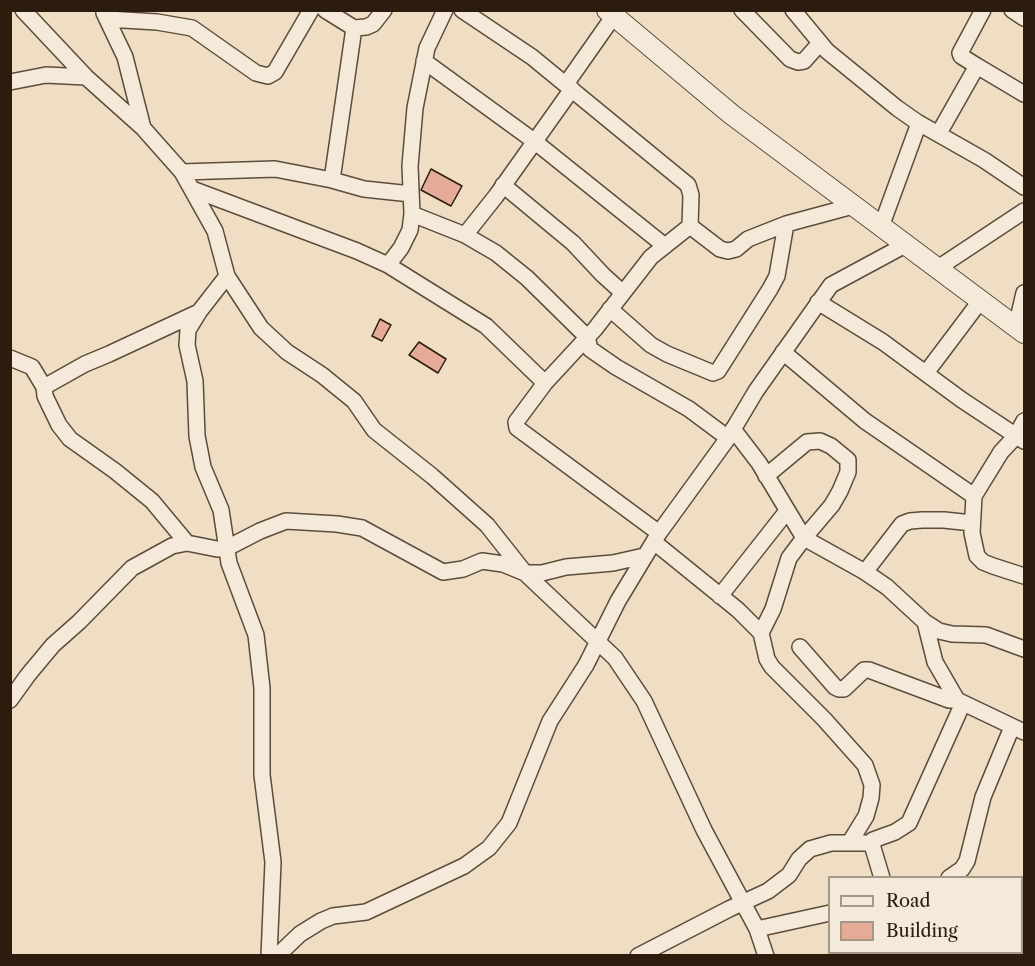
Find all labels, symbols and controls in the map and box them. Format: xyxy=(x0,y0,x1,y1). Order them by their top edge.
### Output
legend xyxy=(828,876,1023,954)
text: Road xyxy=(886,890,931,912)
text: Building xyxy=(886,920,958,942)

